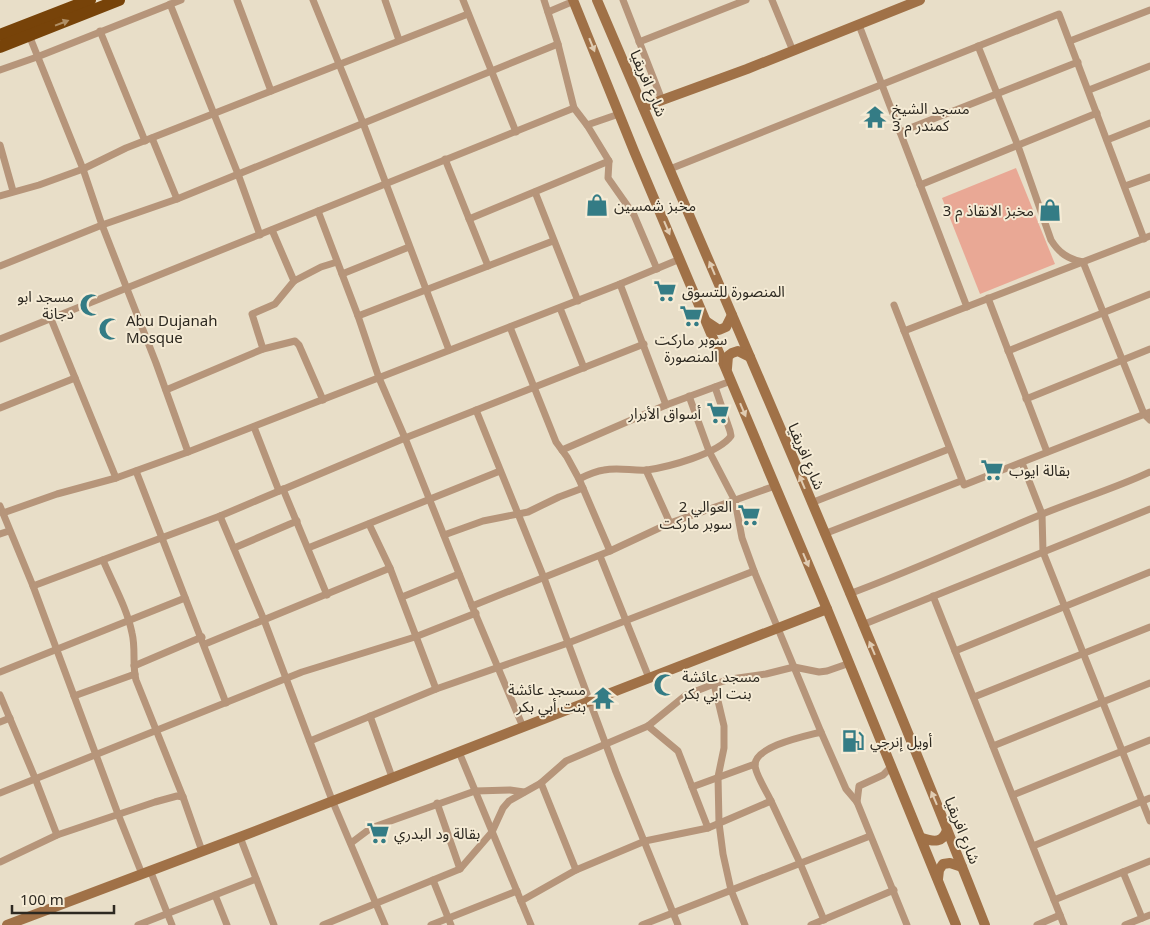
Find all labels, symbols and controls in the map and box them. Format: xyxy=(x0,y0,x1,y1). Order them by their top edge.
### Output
one-way arrow xyxy=(55,18,69,26)
one-way arrow xyxy=(588,38,596,52)
street label: شارع افريقيا xyxy=(623,47,672,121)
place label: مسجد الشيخ كمندر م 3 xyxy=(892,98,970,137)
temple icon: مسجد الشيخ كمندر م 3 xyxy=(862,104,888,130)
shop icon: مخبز شمسين xyxy=(584,192,610,218)
place label: مخبز شمسين xyxy=(614,195,696,215)
shop icon: مخبز الانقاذ م 3 xyxy=(1037,197,1063,223)
place label: مخبز الانقاذ م 3 xyxy=(943,200,1034,222)
one-way arrow xyxy=(663,221,671,235)
one-way arrow xyxy=(707,261,715,275)
supermarket icon: المنصورة للتسوق xyxy=(652,278,678,304)
place label: المنصورة للتسوق xyxy=(682,281,785,301)
place label: مسجد ابو دجانة xyxy=(17,286,74,323)
mosque icon: مسجد ابو دجانة xyxy=(78,292,104,318)
supermarket icon: سوبر ماركت المنصورة xyxy=(678,303,704,329)
place label: Abu Dujanah Mosque xyxy=(126,310,217,347)
mosque icon: Abu Dujanah Mosque xyxy=(97,316,123,342)
place label: سوبر ماركت المنصورة xyxy=(655,329,727,366)
supermarket icon: أسواق الأبرار xyxy=(705,400,731,426)
place label: أسواق الأبرار xyxy=(628,403,701,423)
one-way arrow xyxy=(739,403,747,418)
street label: شارع افريقيا xyxy=(781,420,830,494)
supermarket icon: بقالة ايوب xyxy=(979,457,1005,483)
place label: بقالة ايوب xyxy=(1009,460,1070,480)
one-way arrow xyxy=(798,475,806,489)
place label: العوالي 2 سوبر ماركت xyxy=(660,496,732,533)
supermarket icon: العوالي 2 سوبر ماركت xyxy=(736,502,762,528)
one-way arrow xyxy=(803,553,811,567)
one-way arrow xyxy=(868,640,876,655)
place label: مسجد عائشة بنت ابي بكر xyxy=(681,666,760,705)
mosque icon: مسجد عائشة بنت ابي بكر xyxy=(652,672,678,698)
place label: مسجد عائشة بنت أبي بكر xyxy=(508,679,586,718)
temple icon: مسجد عائشة بنت أبي بكر xyxy=(590,685,616,711)
fuel station icon: أويل إنرجي xyxy=(840,728,866,754)
place label: أويل إنرجي xyxy=(870,731,933,753)
one-way arrow xyxy=(930,791,938,806)
street label: شارع افريقيا xyxy=(938,793,986,868)
supermarket icon: بقالة ود البدري xyxy=(365,820,391,846)
place label: بقالة ود البدري xyxy=(394,823,480,845)
scale bar xyxy=(12,882,115,914)
text: 100 m xyxy=(20,889,64,909)

